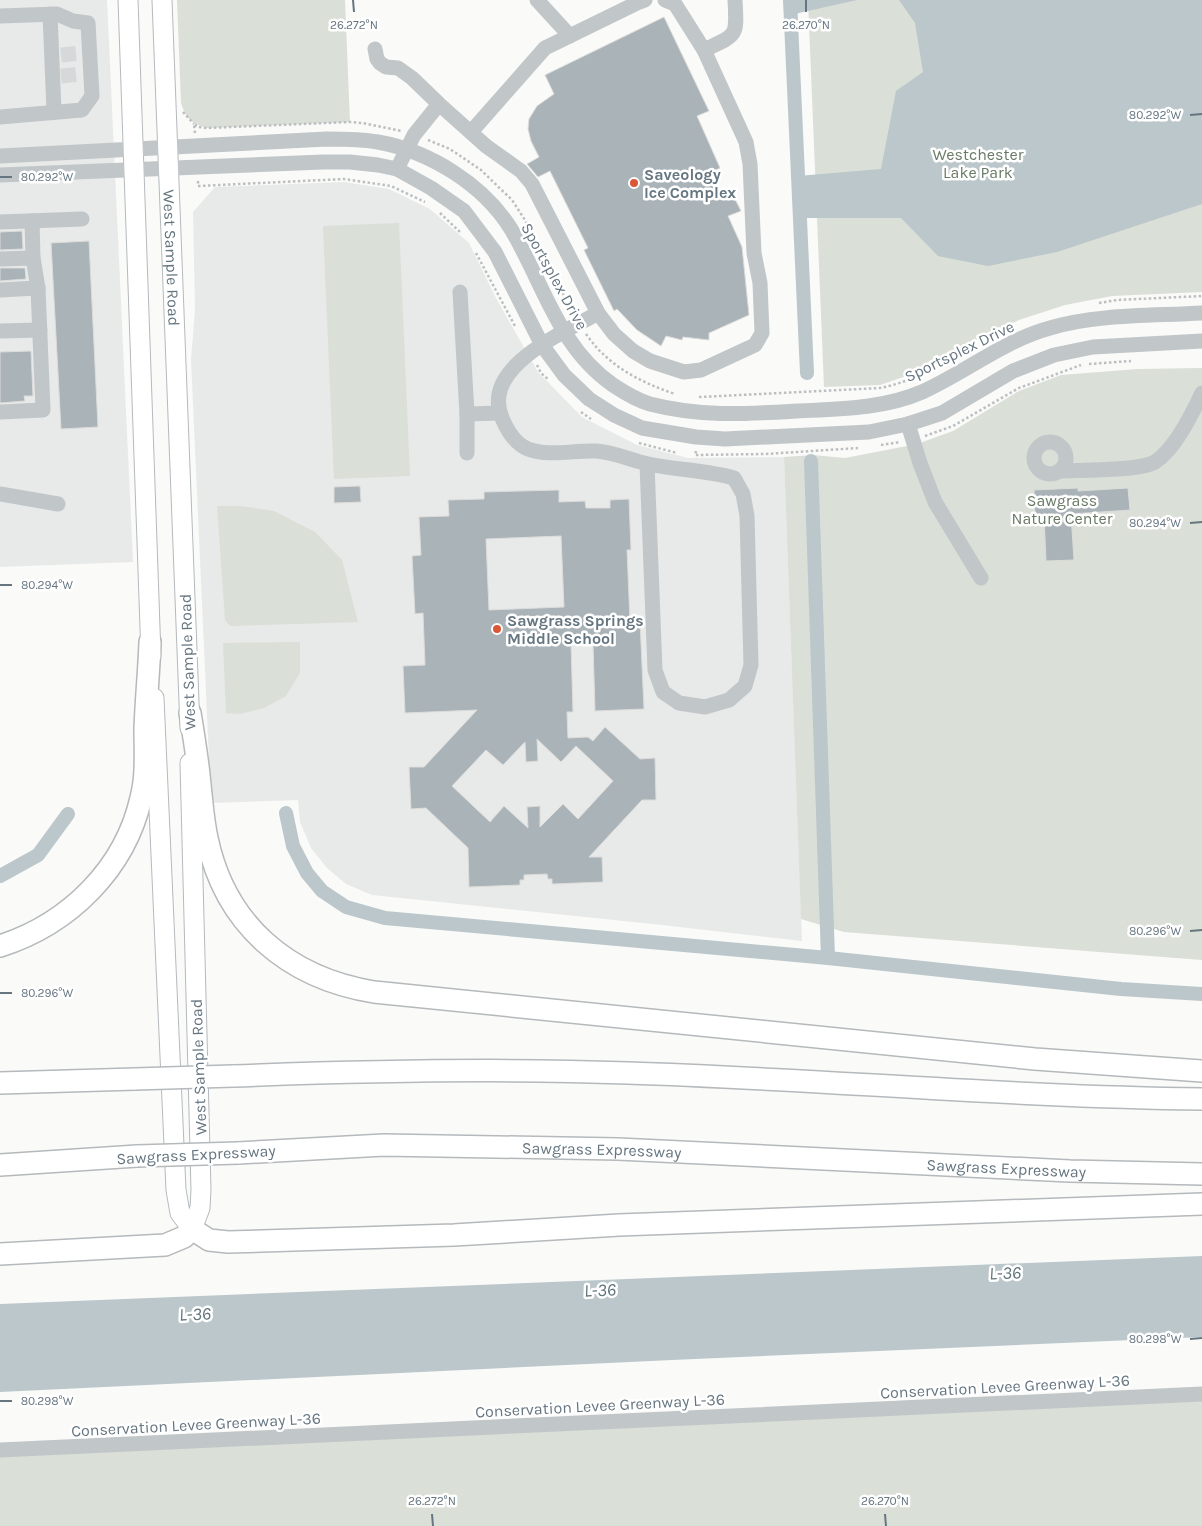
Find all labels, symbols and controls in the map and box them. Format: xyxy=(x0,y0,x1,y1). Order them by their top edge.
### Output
text: 26.272°N xyxy=(330,18,378,32)
text: 26.270°N xyxy=(782,18,830,32)
text: 80.292°W xyxy=(1129,108,1181,122)
park label: Westchester Lake Park xyxy=(933,145,1024,182)
place label: Saveology Ice Complex xyxy=(644,165,736,202)
text: 80.292°W xyxy=(21,170,73,184)
marker: Saveology Ice Complex xyxy=(628,177,640,189)
street label: West Sample Road xyxy=(159,189,184,326)
street label: Sportsplex Drive xyxy=(517,219,592,333)
street label: Sportsplex Drive xyxy=(901,317,1017,386)
park label: Sawgrass Nature Center xyxy=(1012,491,1113,528)
text: 80.294°W xyxy=(1129,516,1181,530)
text: 80.294°W xyxy=(21,578,73,592)
street label: West Sample Road xyxy=(176,594,199,730)
place label: Sawgrass Springs Middle School xyxy=(507,611,644,648)
marker: Sawgrass Springs Middle School xyxy=(491,623,503,635)
text: 80.296°W xyxy=(1129,924,1181,938)
text: 80.296°W xyxy=(21,986,73,1000)
street label: West Sample Road xyxy=(187,999,210,1135)
street label: Sawgrass Expressway xyxy=(522,1138,682,1162)
street label: Sawgrass Expressway xyxy=(116,1141,277,1168)
street label: Sawgrass Expressway xyxy=(926,1155,1087,1181)
water label: L-36 xyxy=(989,1261,1022,1285)
water label: L-36 xyxy=(583,1278,617,1302)
water label: L-36 xyxy=(178,1302,212,1326)
text: 80.298°W xyxy=(1129,1332,1182,1346)
street label: Conservation Levee Greenway L-36 xyxy=(880,1370,1130,1403)
street label: Conservation Levee Greenway L-36 xyxy=(475,1389,725,1422)
text: 80.298°W xyxy=(21,1394,74,1408)
street label: Conservation Levee Greenway L-36 xyxy=(71,1408,321,1441)
text: 26.272°N xyxy=(408,1494,456,1508)
text: 26.270°N xyxy=(861,1494,909,1508)

